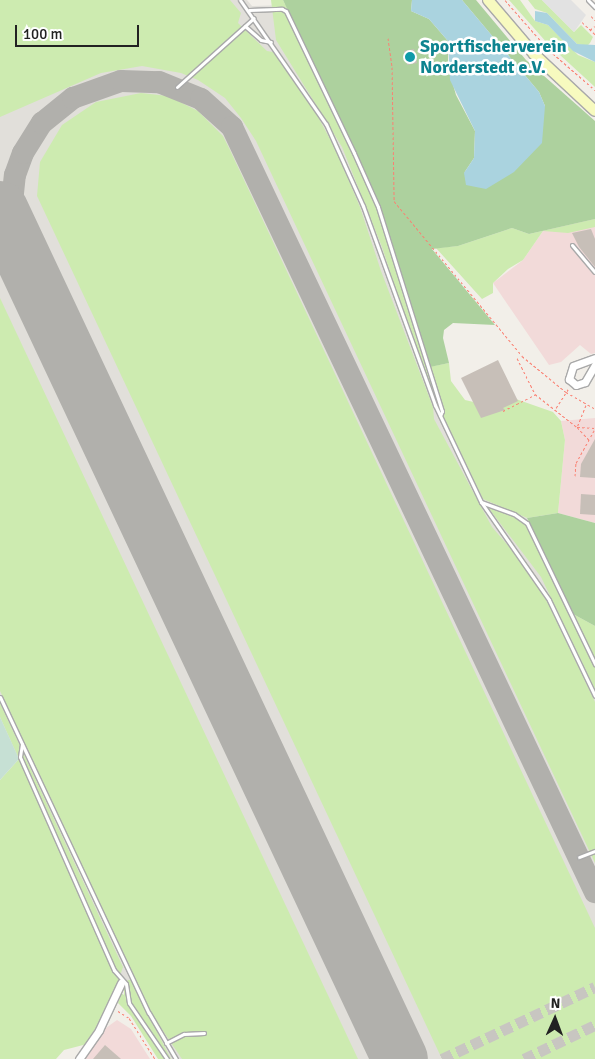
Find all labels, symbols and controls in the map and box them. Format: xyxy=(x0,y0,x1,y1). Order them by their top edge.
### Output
scale bar xyxy=(18,15,141,47)
text: 100 m xyxy=(23,25,63,43)
place label: Sportfischerverein Norderstedt e.V. xyxy=(420,36,567,78)
marker: Sportfischerverein Norderstedt e.V. xyxy=(404,51,416,63)
north arrow xyxy=(530,994,580,1044)
text: N xyxy=(550,995,561,1012)

